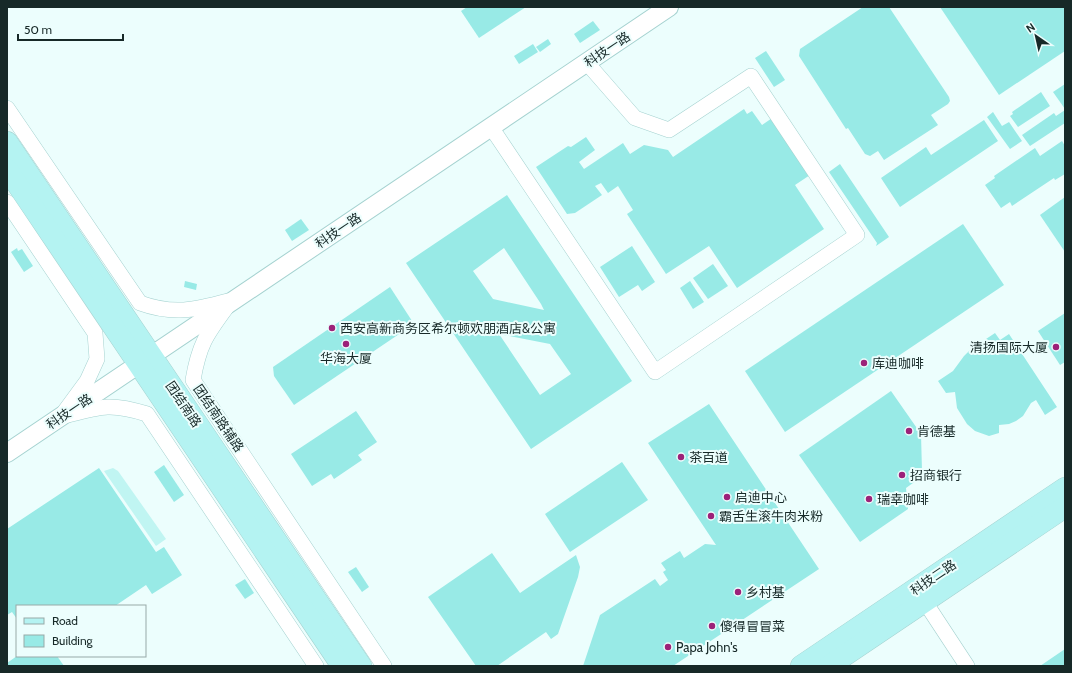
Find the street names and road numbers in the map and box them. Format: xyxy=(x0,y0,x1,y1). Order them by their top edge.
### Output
street label: 科技一路 xyxy=(581,28,633,70)
street label: 科技一路 xyxy=(312,209,364,251)
street label: 团结南路 xyxy=(163,378,205,430)
street label: 团结南路辅路 xyxy=(191,381,247,455)
street label: 科技一路 xyxy=(43,390,95,432)
street label: 科技二路 xyxy=(907,556,959,598)

